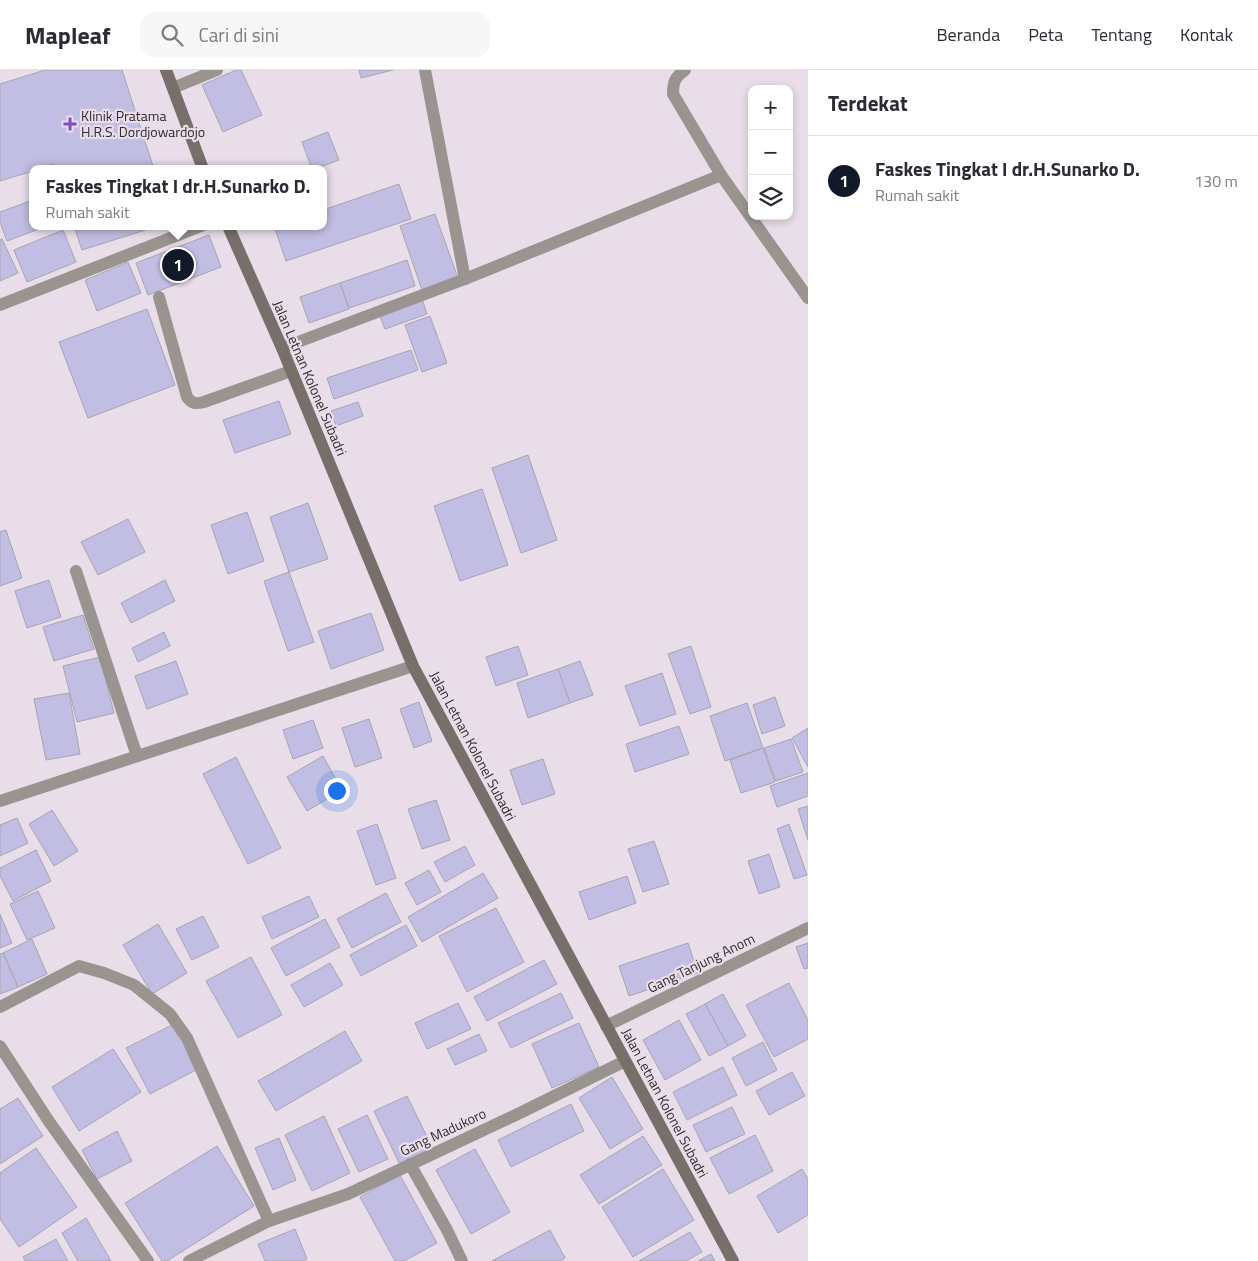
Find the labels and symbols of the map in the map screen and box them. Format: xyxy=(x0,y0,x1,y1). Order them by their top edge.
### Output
place label: Klinik Pratama H.R.S. Dordjowardojo xyxy=(81,105,205,142)
marker: Klinik Pratama H.R.S. Dordjowardojo xyxy=(63,117,77,131)
pin: 1 xyxy=(162,246,194,284)
street label: Jalan Letnan Kolonel Subadri xyxy=(268,297,353,459)
street label: Jalan Letnan Kolonel Subadri xyxy=(425,667,522,824)
your location xyxy=(324,778,350,804)
street label: Gang Tanjung Anom xyxy=(643,927,758,998)
street label: Jalan Letnan Kolonel Subadri xyxy=(617,1024,714,1181)
street label: Gang Madukoro xyxy=(396,1102,489,1161)

